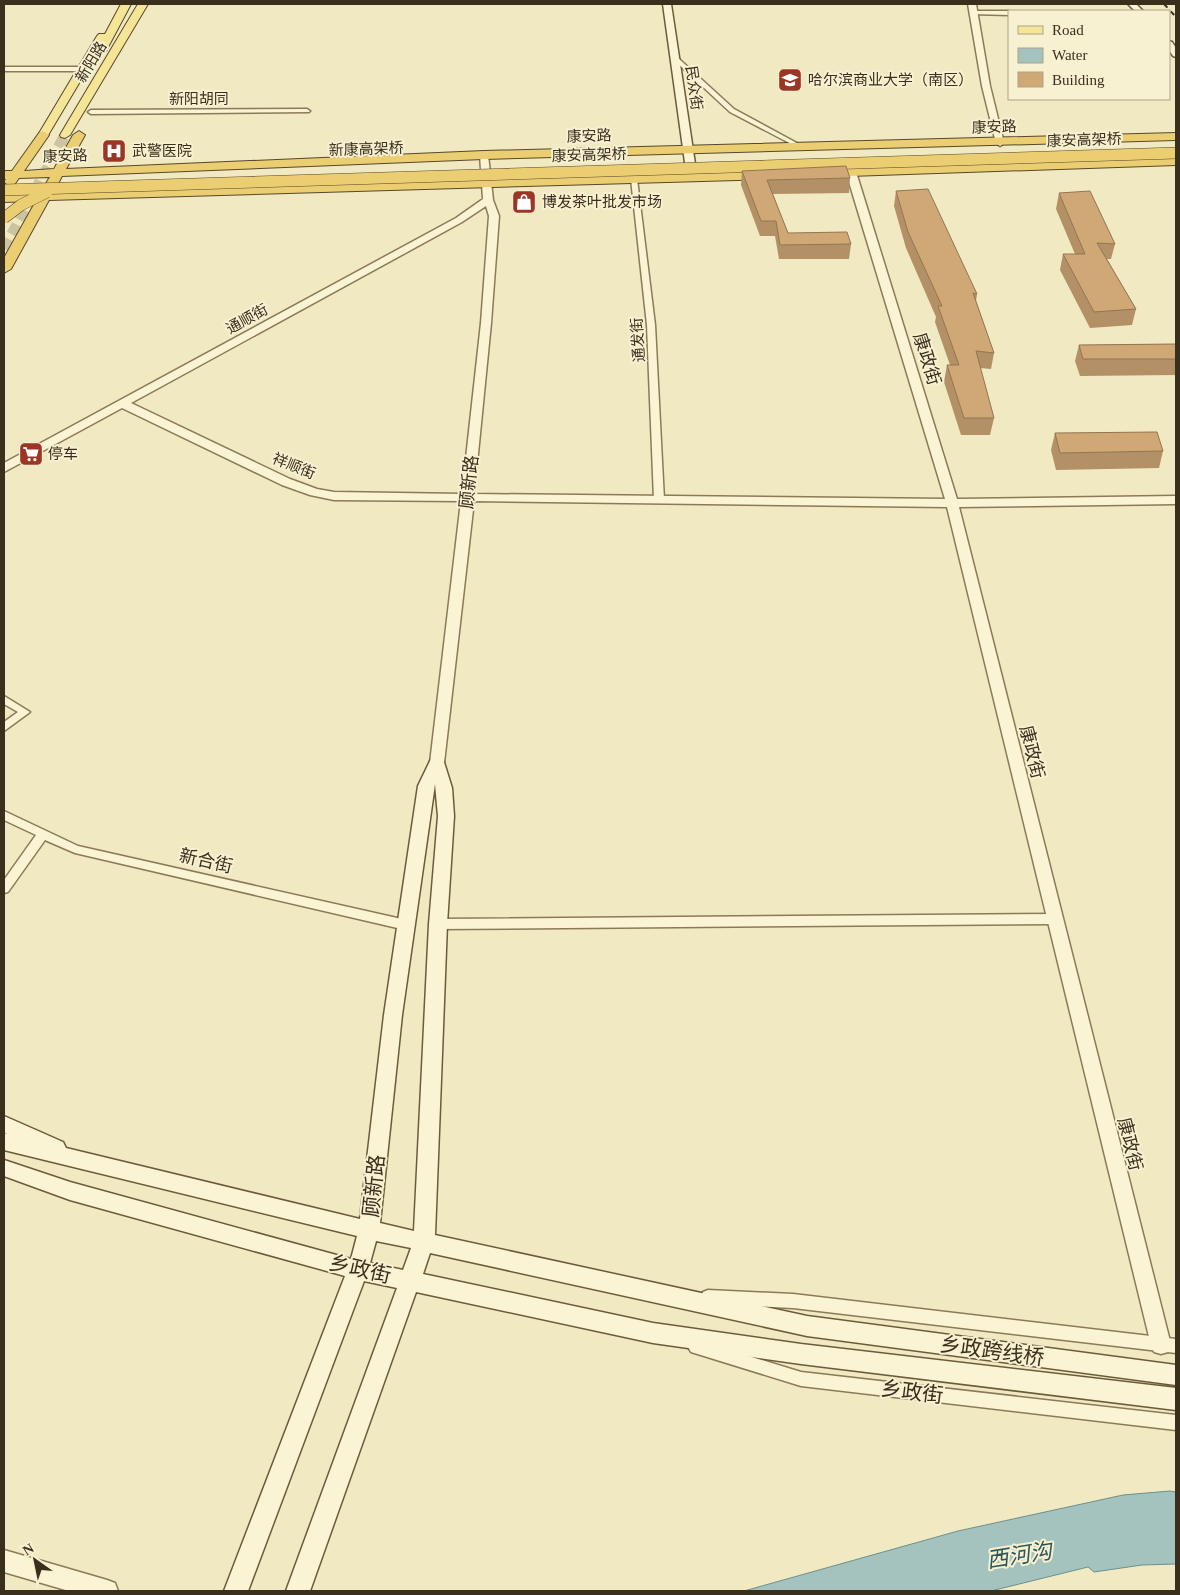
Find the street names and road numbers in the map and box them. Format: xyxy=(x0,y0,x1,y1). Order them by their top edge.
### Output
street label: 新阳路 xyxy=(73,39,109,85)
street label: 民众街 xyxy=(683,65,705,111)
street label: 新阳胡同 xyxy=(169,91,229,107)
street label: 康安路 xyxy=(971,118,1017,136)
street label: 康安路 xyxy=(566,127,612,145)
street label: 康安高架桥 xyxy=(1046,131,1122,149)
street label: 新康高架桥 xyxy=(328,140,404,158)
street label: 康安高架桥 xyxy=(551,146,627,164)
street label: 康安路 xyxy=(42,147,88,165)
street label: 通顺街 xyxy=(223,301,271,337)
street label: 通发街 xyxy=(628,317,648,363)
street label: 康政街 xyxy=(910,330,944,388)
street label: 祥顺街 xyxy=(270,450,318,482)
street label: 顾新路 xyxy=(456,454,482,510)
street label: 康政街 xyxy=(1016,723,1048,781)
street label: 新合街 xyxy=(177,845,235,877)
street label: 康政街 xyxy=(1114,1115,1146,1173)
street label: 顾新路 xyxy=(359,1153,389,1219)
street label: 乡政街 xyxy=(327,1250,393,1288)
street label: 乡政跨线桥 xyxy=(938,1332,1046,1370)
street label: 乡政街 xyxy=(879,1376,945,1408)

